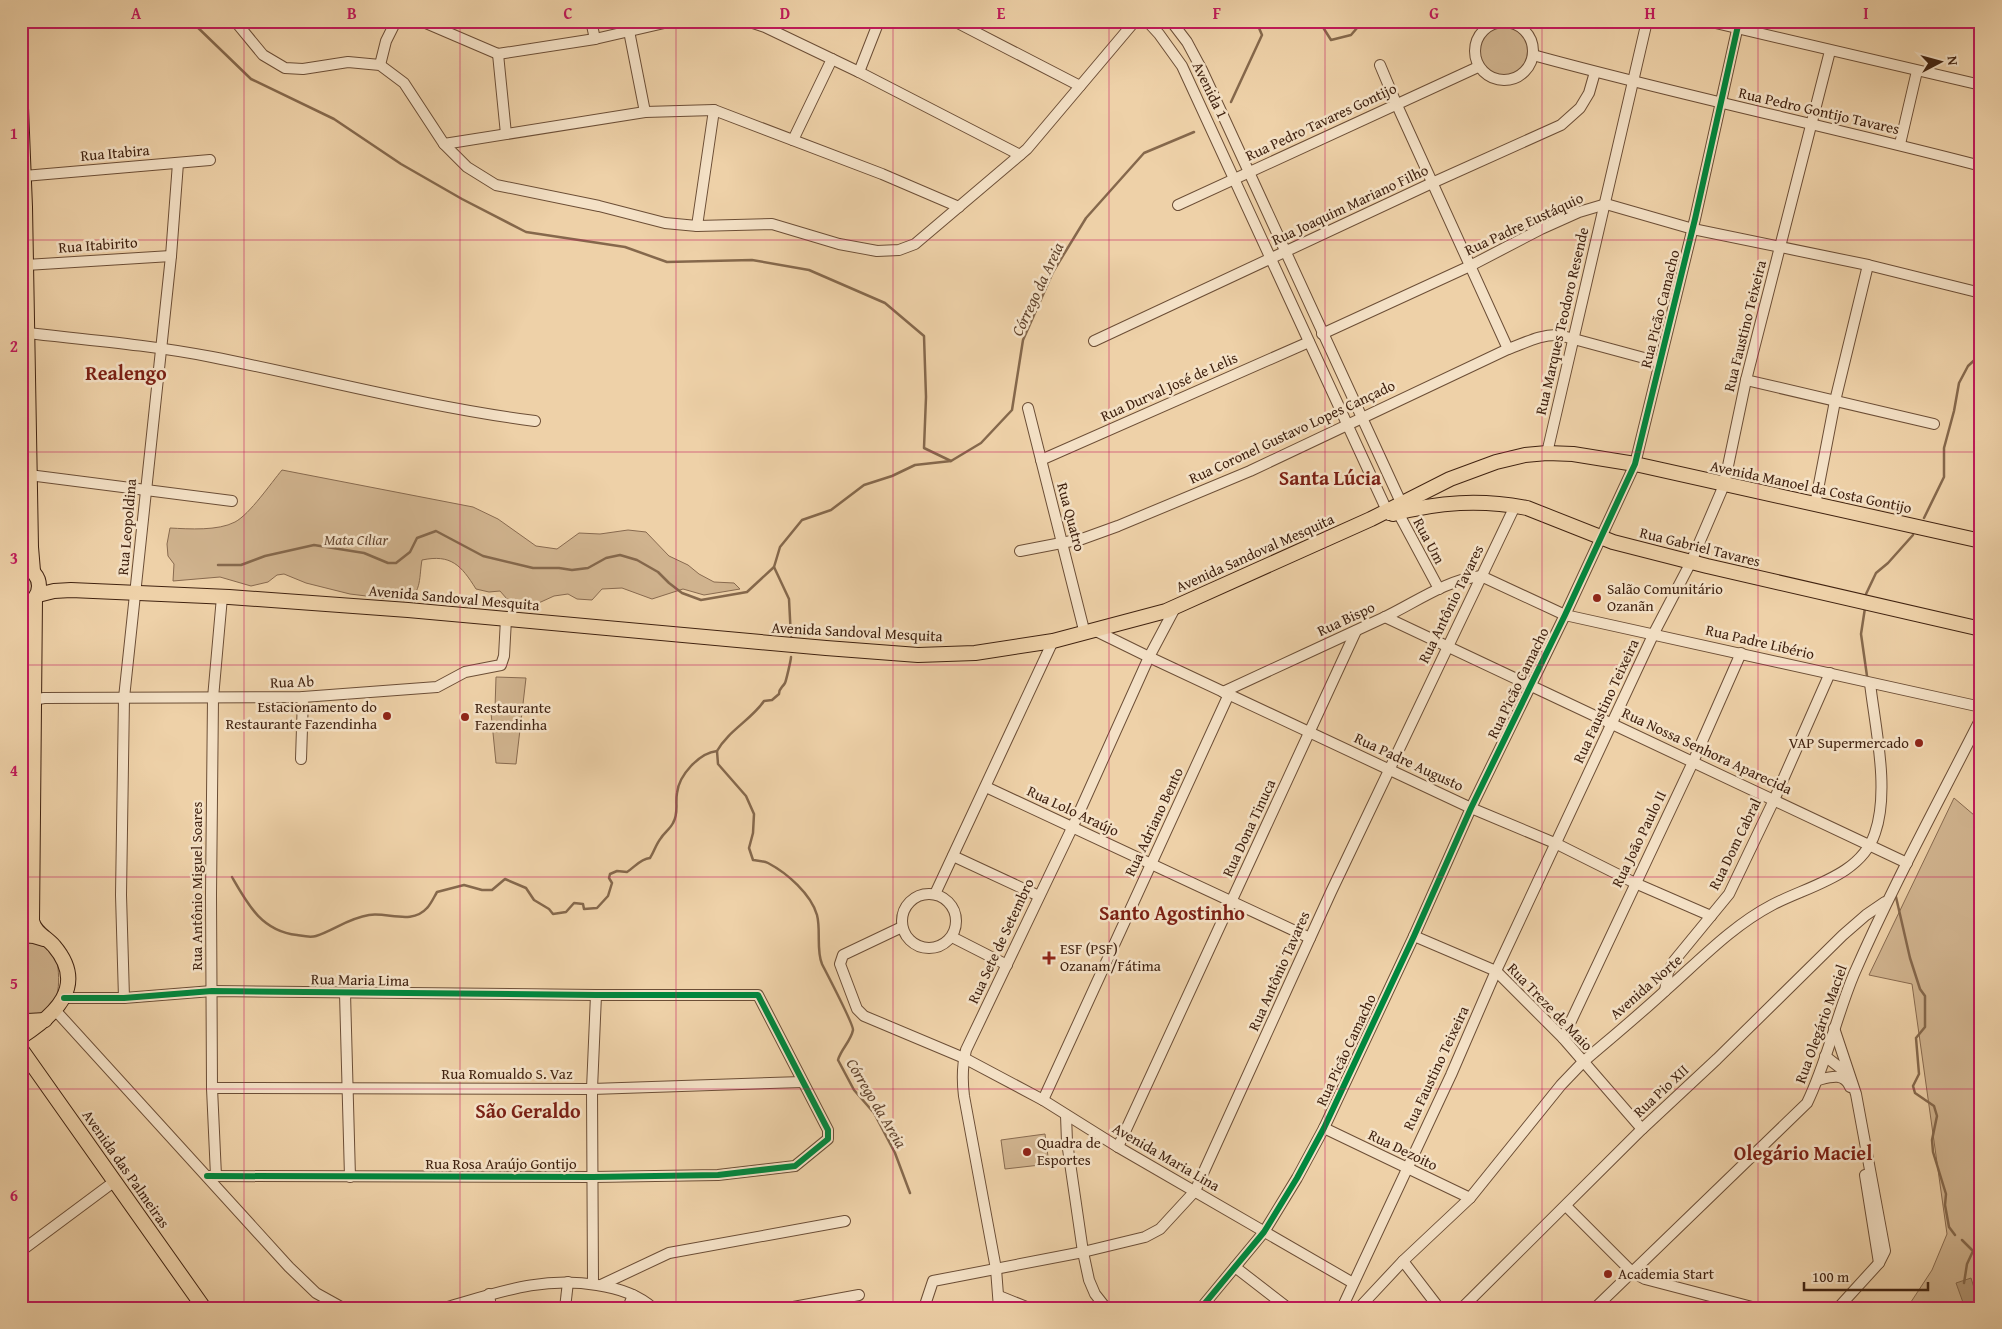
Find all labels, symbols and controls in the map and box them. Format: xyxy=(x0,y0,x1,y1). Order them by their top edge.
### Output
text: A xyxy=(131,1,142,25)
text: B xyxy=(347,1,357,25)
text: C xyxy=(563,1,573,25)
text: D xyxy=(780,1,790,25)
text: E xyxy=(997,1,1006,25)
text: F xyxy=(1213,1,1221,25)
text: G xyxy=(1429,1,1439,25)
text: H xyxy=(1644,1,1656,25)
text: I xyxy=(1863,1,1869,25)
north arrow xyxy=(1914,38,1964,88)
text: N xyxy=(1942,55,1963,67)
street label: Avenida 1 xyxy=(1188,58,1233,122)
street label: Rua Pedro Tavares Gontijo xyxy=(1242,77,1400,166)
street label: Rua Pedro Gontijo Tavares xyxy=(1737,82,1902,139)
text: 1 xyxy=(10,121,18,145)
street label: Rua Itabira xyxy=(80,139,150,166)
street label: Rua Joaquim Mariano Filho xyxy=(1268,159,1432,250)
street label: Rua Padre Eustáquio xyxy=(1461,187,1587,260)
street label: Rua Marques Teodoro Resende xyxy=(1530,225,1593,417)
street label: Rua Itabirito xyxy=(58,231,139,258)
water label: Córrego da Areia xyxy=(1005,238,1069,340)
street label: Rua Picão Camacho xyxy=(1635,247,1684,370)
street label: Rua Faustino Teixeira xyxy=(1718,258,1771,394)
text: 2 xyxy=(10,334,18,358)
street label: Rua Durval José de Lelis xyxy=(1097,347,1241,426)
district label: Realengo xyxy=(85,358,167,387)
street label: Rua Coronel Gustavo Lopes Cançado xyxy=(1185,374,1399,489)
street label: Avenida Manoel da Costa Gontijo xyxy=(1708,455,1914,518)
district label: Santa Lúcia xyxy=(1279,463,1382,492)
street label: Rua Leopoldina xyxy=(112,478,141,576)
street label: Rua Quatro xyxy=(1052,480,1091,554)
street label: Avenida Sandoval Mesquita xyxy=(1172,508,1337,597)
street label: Rua Um xyxy=(1409,514,1451,568)
street label: Rua Gabriel Tavares xyxy=(1638,521,1763,572)
park label: Mata Ciliar xyxy=(324,529,388,550)
street label: Rua Antônio Tavares xyxy=(1413,541,1488,666)
text: 3 xyxy=(10,546,18,570)
place label: Salão Comunitário Ozanãn xyxy=(1607,578,1723,616)
street label: Avenida Sandoval Mesquita xyxy=(368,580,540,615)
marker: Salão Comunitário Ozanãn xyxy=(1591,592,1603,604)
street label: Rua Bispo xyxy=(1313,596,1378,641)
street label: Avenida Sandoval Mesquita xyxy=(771,617,943,646)
street label: Rua Padre Libério xyxy=(1704,619,1817,664)
street label: Rua Picão Camacho xyxy=(1482,623,1554,742)
street label: Rua Faustino Teixeira xyxy=(1568,635,1644,766)
street label: Rua Ab xyxy=(270,670,315,693)
place label: Estacionamento do Restaurante Fazendinha xyxy=(226,696,377,734)
place label: Restaurante Fazendinha xyxy=(475,697,551,735)
street label: Rua Nossa Senhora Aparecida xyxy=(1619,702,1796,799)
marker: Estacionamento do Restaurante Fazendinha xyxy=(381,710,393,722)
marker: Restaurante Fazendinha xyxy=(459,711,471,723)
street label: Rua Padre Augusto xyxy=(1351,727,1468,796)
place label: VAP Supermercado xyxy=(1789,732,1909,753)
marker: VAP Supermercado xyxy=(1913,737,1925,749)
text: 4 xyxy=(10,758,18,782)
street label: Rua Adriano Bento xyxy=(1119,764,1188,880)
street label: Rua Dona Tinuca xyxy=(1217,775,1280,880)
street label: Rua Lolo Araújo xyxy=(1024,780,1123,841)
street label: Rua João Paulo II xyxy=(1606,787,1671,891)
street label: Rua Dom Cabral xyxy=(1703,794,1766,893)
street label: Rua Antônio Miguel Soares xyxy=(186,802,207,970)
street label: Rua Sete de Setembro xyxy=(962,875,1039,1007)
district label: Santo Agostinho xyxy=(1099,898,1245,927)
street label: Rua Antônio Tavares xyxy=(1243,908,1314,1034)
place label: ESF (PSF) Ozanam/Fátima xyxy=(1060,938,1161,976)
street label: Avenida Norte xyxy=(1605,949,1686,1024)
marker: ESF (PSF) Ozanam/Fátima xyxy=(1042,951,1056,965)
street label: Rua Treze de Maio xyxy=(1503,958,1598,1056)
street label: Rua Olegário Maciel xyxy=(1789,962,1852,1086)
street label: Rua Maria Lima xyxy=(311,968,409,991)
text: 5 xyxy=(10,971,18,995)
street label: Rua Picão Camacho xyxy=(1310,990,1381,1109)
street label: Rua Faustino Teixeira xyxy=(1398,1002,1474,1133)
water label: Córrego da Areia xyxy=(841,1054,914,1153)
street label: Rua Pio XII xyxy=(1628,1059,1693,1122)
street label: Rua Romualdo S. Vaz xyxy=(442,1063,573,1084)
district label: São Geraldo xyxy=(475,1096,581,1125)
street label: Avenida das Palmeiras xyxy=(78,1105,175,1232)
street label: Avenida Maria Lina xyxy=(1109,1117,1224,1196)
street label: Rua Dezoito xyxy=(1365,1124,1442,1176)
place label: Quadra de Esportes xyxy=(1037,1132,1101,1170)
district label: Olegário Maciel xyxy=(1734,1138,1872,1167)
marker: Quadra de Esportes xyxy=(1021,1146,1033,1158)
street label: Rua Rosa Araújo Gontijo xyxy=(425,1153,577,1174)
text: 6 xyxy=(10,1183,18,1207)
scale bar xyxy=(1804,1259,1928,1291)
place label: Academia Start xyxy=(1618,1263,1715,1284)
text: 100 m xyxy=(1812,1266,1850,1287)
marker: Academia Start xyxy=(1602,1268,1614,1280)

